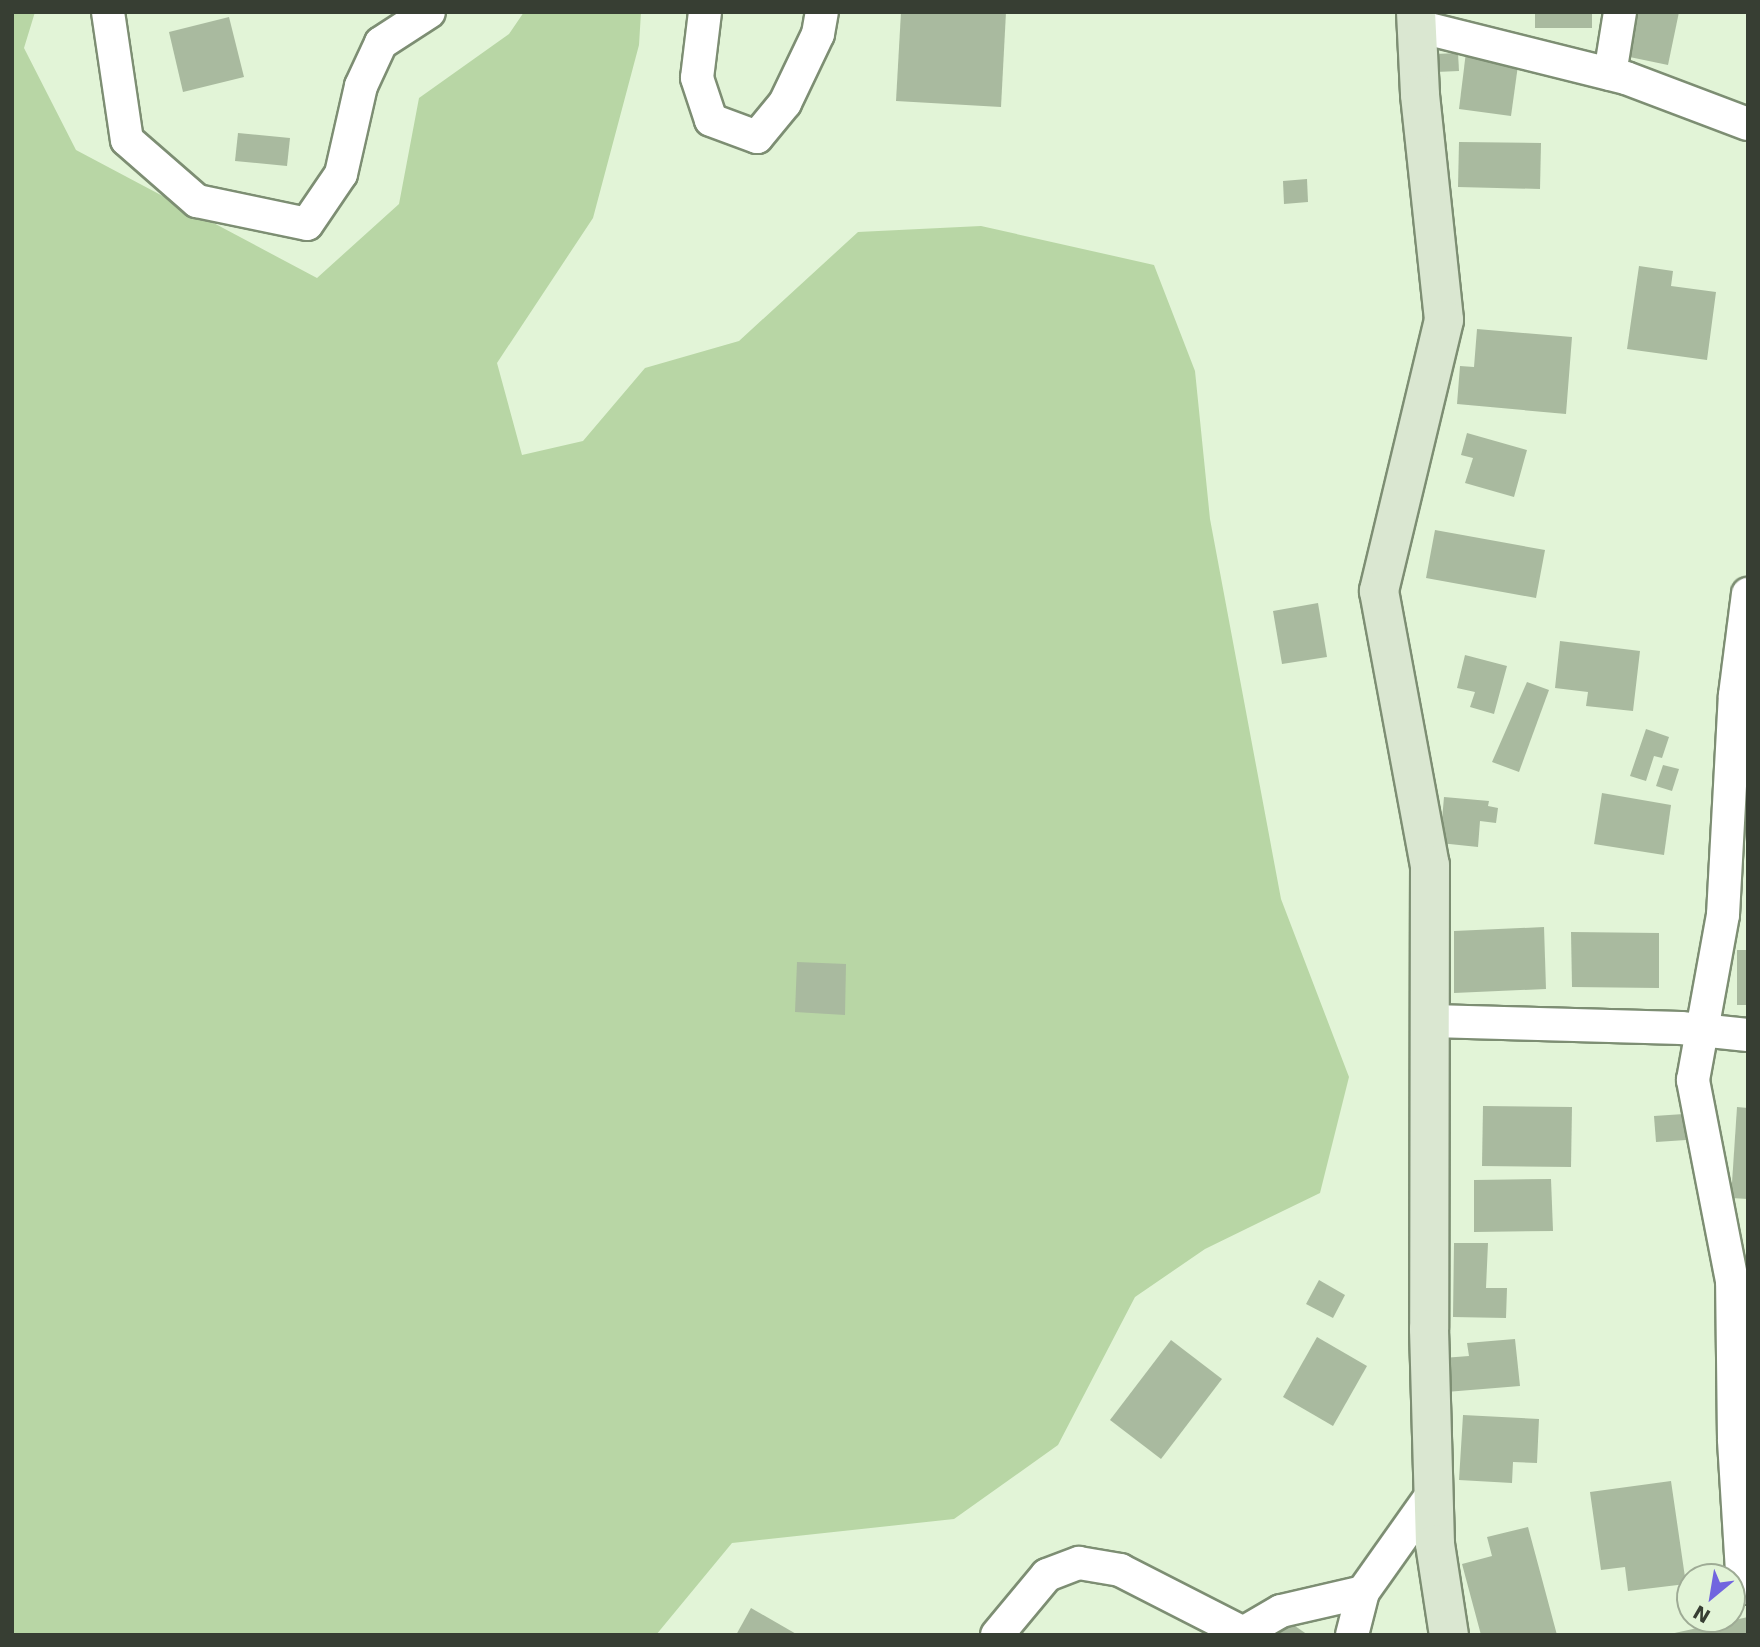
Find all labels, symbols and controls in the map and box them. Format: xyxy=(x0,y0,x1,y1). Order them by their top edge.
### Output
north arrow xyxy=(1676,1563,1746,1633)
text: N xyxy=(1689,1601,1714,1628)

